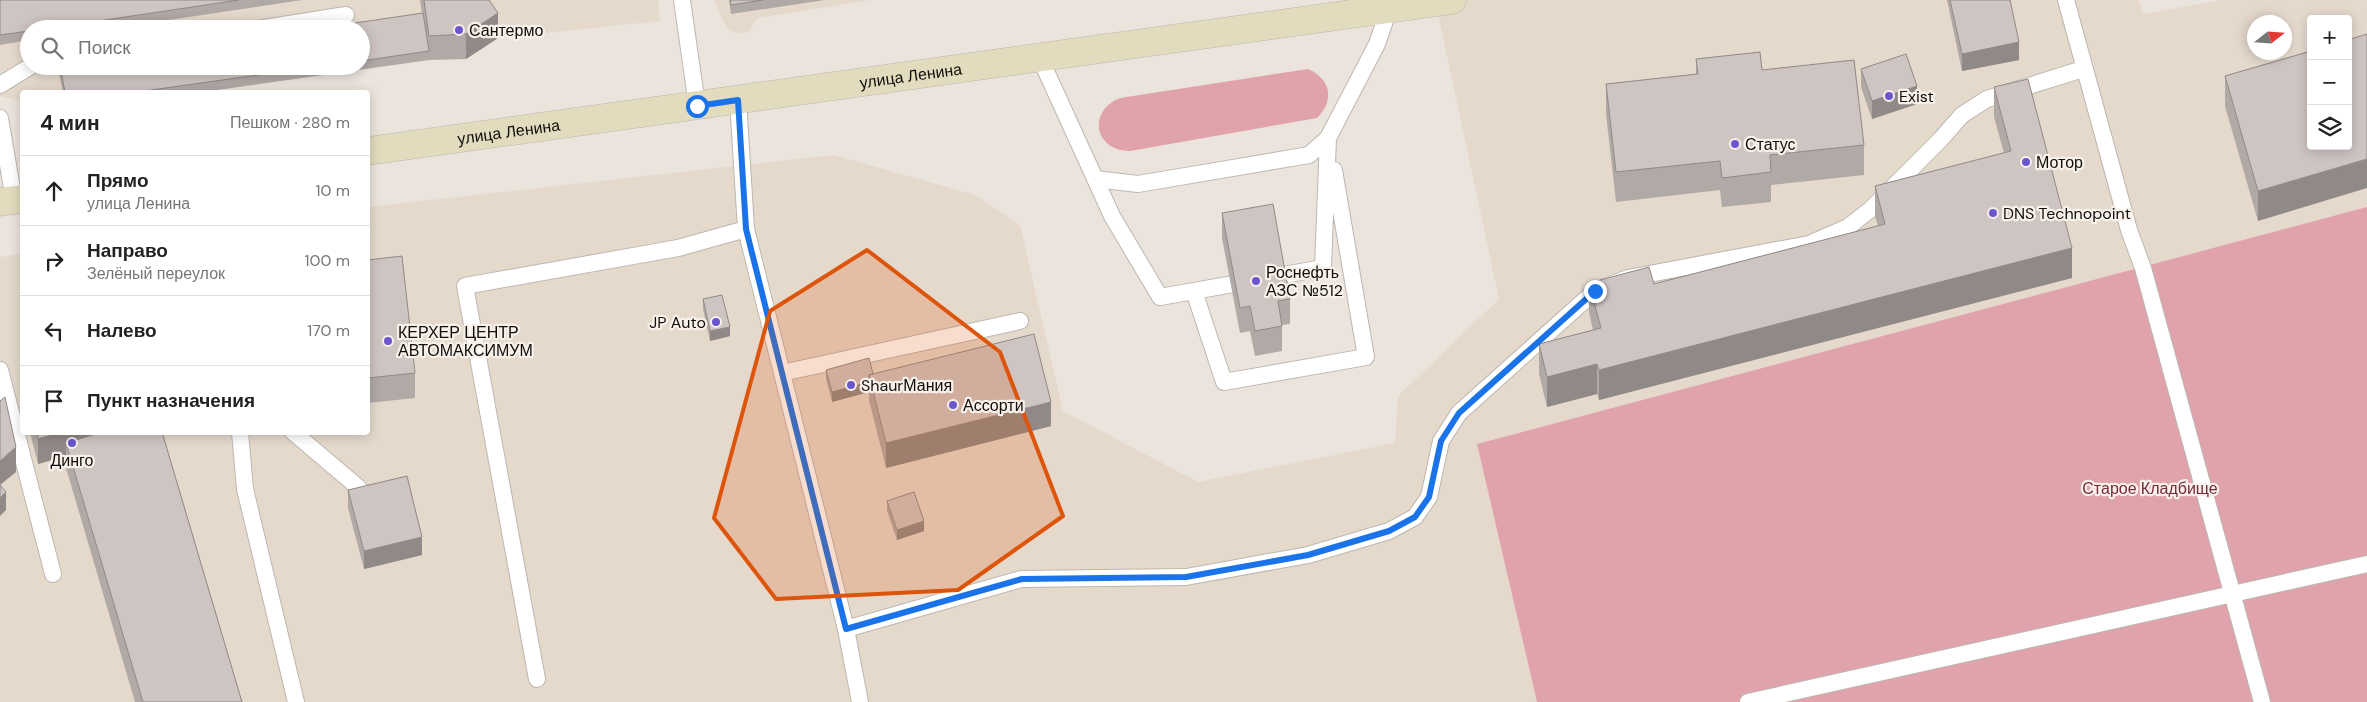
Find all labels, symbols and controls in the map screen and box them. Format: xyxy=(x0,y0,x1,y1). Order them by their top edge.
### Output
north arrow xyxy=(2247,15,2292,60)
map controls xyxy=(2307,15,2352,150)
button: + xyxy=(2307,15,2352,60)
search box xyxy=(20,20,370,75)
place label: Сантермо xyxy=(469,20,543,41)
marker: Сантермо xyxy=(453,24,465,36)
icon: search xyxy=(38,34,66,62)
text: Поиск xyxy=(78,35,131,60)
street label: улица Ленина xyxy=(858,58,963,93)
button: − xyxy=(2307,60,2352,105)
place label: Exist xyxy=(1899,86,1934,107)
marker: Exist xyxy=(1883,90,1895,102)
route start xyxy=(686,95,709,118)
button: layers xyxy=(2307,105,2352,150)
text: 4 мин xyxy=(40,109,100,137)
text: Пешком · 280 m xyxy=(230,112,350,133)
street label: улица Ленина xyxy=(456,114,561,149)
place label: Статус xyxy=(1745,134,1796,155)
marker: Статус xyxy=(1729,138,1741,150)
place label: Мотор xyxy=(2036,152,2083,173)
marker: Мотор xyxy=(2020,156,2032,168)
text: Прямо xyxy=(87,168,149,193)
icon: ahead xyxy=(40,177,68,205)
text: 10 m xyxy=(316,180,350,201)
text: улица Ленина xyxy=(87,193,190,214)
place label: DNS Technopoint xyxy=(2003,203,2131,224)
marker: DNS Technopoint xyxy=(1987,207,1999,219)
text: Направо xyxy=(87,238,168,263)
icon: right xyxy=(40,247,68,275)
text: 100 m xyxy=(305,250,350,271)
place label: Роснефть АЗС №512 xyxy=(1266,262,1343,301)
text: Зелёный переулок xyxy=(87,263,225,284)
marker: Роснефть АЗС №512 xyxy=(1250,275,1262,287)
route end xyxy=(1584,280,1607,303)
place label: JP Auto xyxy=(649,312,706,333)
marker: JP Auto xyxy=(710,316,722,328)
icon: left xyxy=(40,317,68,345)
text: Налево xyxy=(87,318,157,343)
text: 170 m xyxy=(307,320,350,341)
place label: КЕРХЕР ЦЕНТР АВТОМАКСИМУМ xyxy=(398,322,533,361)
marker: КЕРХЕР ЦЕНТР АВТОМАКСИМУМ xyxy=(382,335,394,347)
place label: ShaurМания xyxy=(861,375,952,396)
marker: ShaurМания xyxy=(845,379,857,391)
icon: arrive xyxy=(40,387,68,415)
text: Пункт назначения xyxy=(87,388,255,413)
place label: Ассорти xyxy=(963,395,1024,416)
marker: Ассорти xyxy=(947,399,959,411)
marker: Динго xyxy=(66,437,78,449)
place label: Динго xyxy=(51,450,94,471)
park label: Старое Кладбище xyxy=(2082,478,2218,499)

